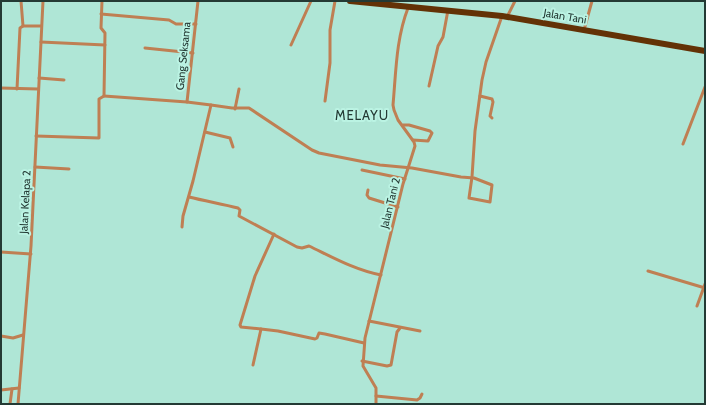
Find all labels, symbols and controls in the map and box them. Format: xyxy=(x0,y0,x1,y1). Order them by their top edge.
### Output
street label: Jalan Tani xyxy=(541,5,588,27)
street label: Gang Seksama xyxy=(172,20,194,91)
district label: MELAYU xyxy=(335,107,389,123)
street label: Jalan Kelapa 2 xyxy=(16,170,34,235)
street label: Jalan Tani 2 xyxy=(377,176,403,231)

